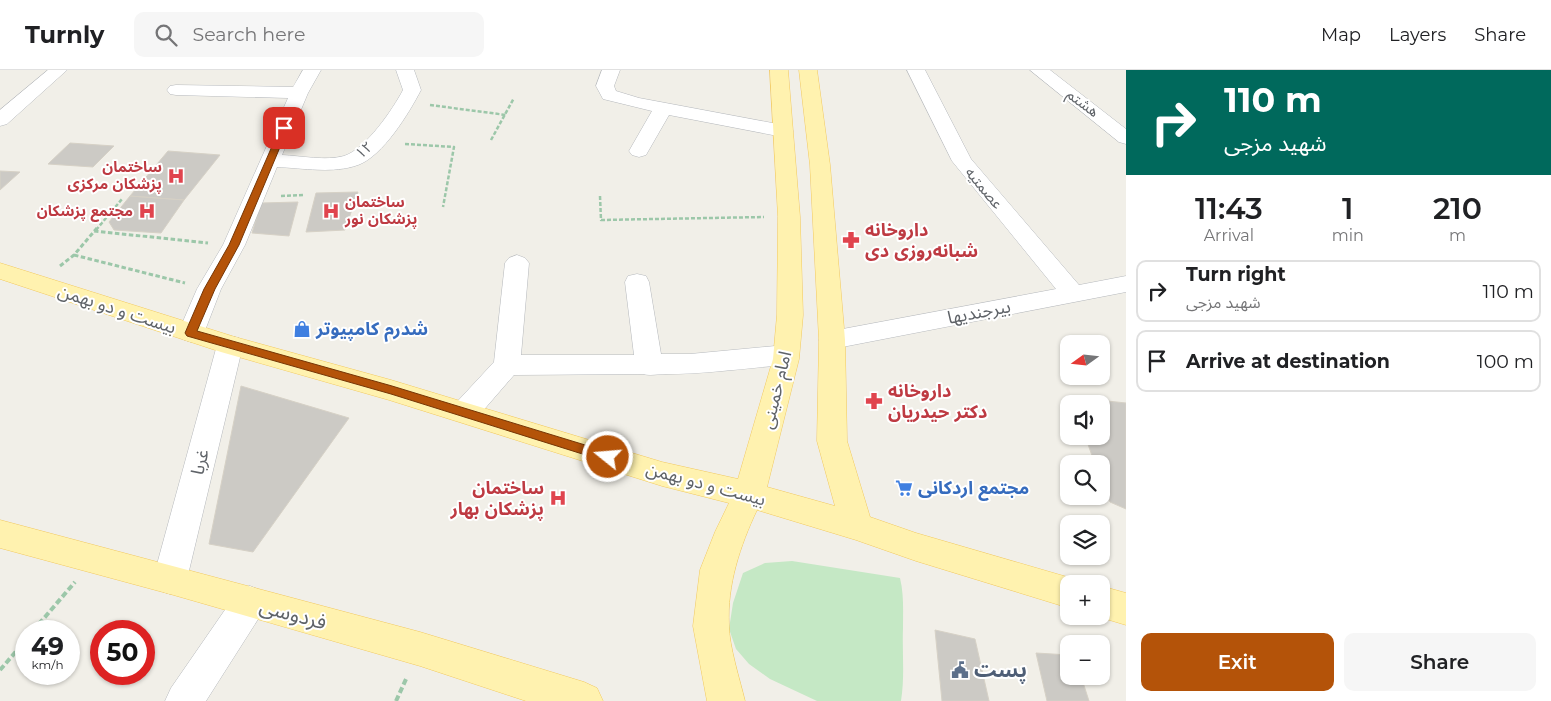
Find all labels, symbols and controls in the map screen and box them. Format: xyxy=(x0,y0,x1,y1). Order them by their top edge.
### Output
search box xyxy=(134,12,484,57)
text: Turnly xyxy=(25,20,104,49)
icon: search xyxy=(152,21,180,49)
text: Search here xyxy=(192,23,305,46)
text: Map xyxy=(1321,24,1361,46)
text: Layers xyxy=(1389,24,1446,46)
text: Share xyxy=(1474,24,1526,46)
text: 110 m xyxy=(1224,78,1322,121)
street label: هشتم xyxy=(1062,84,1103,122)
icon: right xyxy=(1141,90,1206,155)
pin xyxy=(263,107,305,149)
icon: arrive xyxy=(270,114,298,142)
text: شهید مزجی xyxy=(1224,130,1327,157)
street label: ۱۲ xyxy=(351,137,376,162)
place label: ساختمان پزشکان مرکزی xyxy=(68,157,162,194)
street label: عصمتیه xyxy=(961,163,1008,213)
hospital icon: ساختمان پزشکان مرکزی xyxy=(166,166,186,186)
text: 11:43 xyxy=(1195,190,1263,227)
text: 1 xyxy=(1342,190,1354,227)
text: 210 xyxy=(1433,190,1482,227)
place label: ساختمان پزشکان نور xyxy=(344,192,417,229)
place label: مجتمع پزشکان xyxy=(37,201,133,222)
hospital icon: مجتمع پزشکان xyxy=(137,201,157,221)
hospital icon: ساختمان پزشکان نور xyxy=(321,201,341,221)
place label: داروخانه شبانه‌روزی دی xyxy=(865,219,978,262)
text: Arrival xyxy=(1204,226,1254,245)
text: min xyxy=(1332,226,1364,245)
text: m xyxy=(1449,226,1466,245)
pharmacy icon: داروخانه شبانه‌روزی دی xyxy=(841,230,861,250)
text: Turn right xyxy=(1186,263,1286,286)
icon: right xyxy=(1143,277,1171,305)
street label: بیست و دو بهمن xyxy=(55,280,179,338)
text: 110 m xyxy=(1483,280,1534,303)
text: شهید مزجی xyxy=(1186,293,1261,312)
street label: بیرجندیها xyxy=(945,295,1013,329)
place label: شدرم کامپیوتر xyxy=(315,318,428,342)
shop icon: شدرم کامپیوتر xyxy=(292,319,312,339)
north arrow xyxy=(1060,335,1110,385)
map controls xyxy=(1060,335,1110,685)
icon: arrive xyxy=(1143,347,1171,375)
street label: امام خمینی xyxy=(756,349,799,432)
text: Arrive at destination xyxy=(1186,350,1390,373)
text: 100 m xyxy=(1477,350,1534,373)
place label: داروخانه دکتر حیدریان xyxy=(888,380,987,423)
pharmacy icon: داروخانه دکتر حیدریان xyxy=(864,391,884,411)
button: sound xyxy=(1060,395,1110,445)
position arrow xyxy=(581,430,633,482)
street label: غربا xyxy=(186,447,214,477)
button: search xyxy=(1060,455,1110,505)
street label: بیست و دو بهمن xyxy=(644,457,768,511)
place label: ساختمان پزشکان بهار xyxy=(450,477,544,521)
place label: مجتمع اردکانی xyxy=(918,477,1029,501)
supermarket icon: مجتمع اردکانی xyxy=(894,478,914,498)
hospital icon: ساختمان پزشکان بهار xyxy=(548,488,568,508)
button: layers xyxy=(1060,515,1110,565)
button: + xyxy=(1060,575,1110,625)
street label: فردوسی xyxy=(257,593,329,634)
speed limit sign: 50 xyxy=(90,620,155,685)
text: 49 xyxy=(31,631,64,661)
button: Exit xyxy=(1141,633,1334,691)
button: Share xyxy=(1344,633,1536,691)
button: − xyxy=(1060,635,1110,685)
text: km/h xyxy=(31,657,64,672)
place label: پست xyxy=(974,657,1027,684)
public building icon: پست xyxy=(950,660,970,680)

